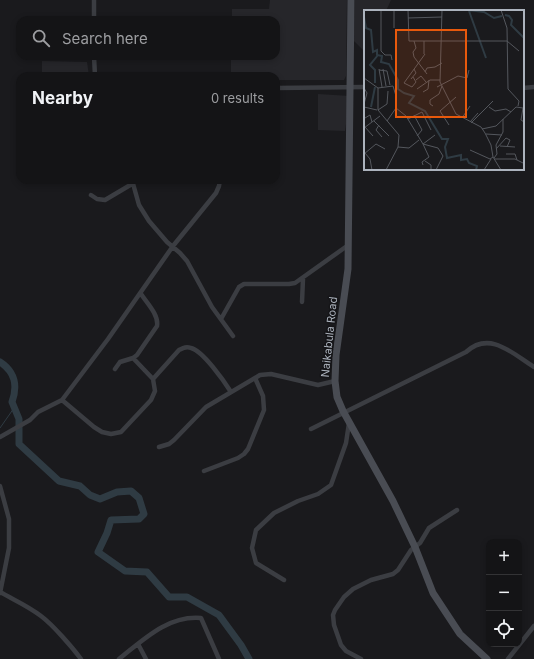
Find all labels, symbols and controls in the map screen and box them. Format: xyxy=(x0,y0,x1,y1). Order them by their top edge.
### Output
inset map xyxy=(364,10,524,170)
search box xyxy=(16,16,280,60)
icon: search xyxy=(30,27,52,49)
text: Search here xyxy=(62,29,148,48)
text: Nearby xyxy=(32,88,93,108)
text: 0 results xyxy=(211,90,264,106)
street label: Naikabula Road xyxy=(318,296,340,378)
map controls xyxy=(486,539,522,647)
button: + xyxy=(486,539,522,575)
button: − xyxy=(486,575,522,611)
button: locate xyxy=(486,611,522,647)

